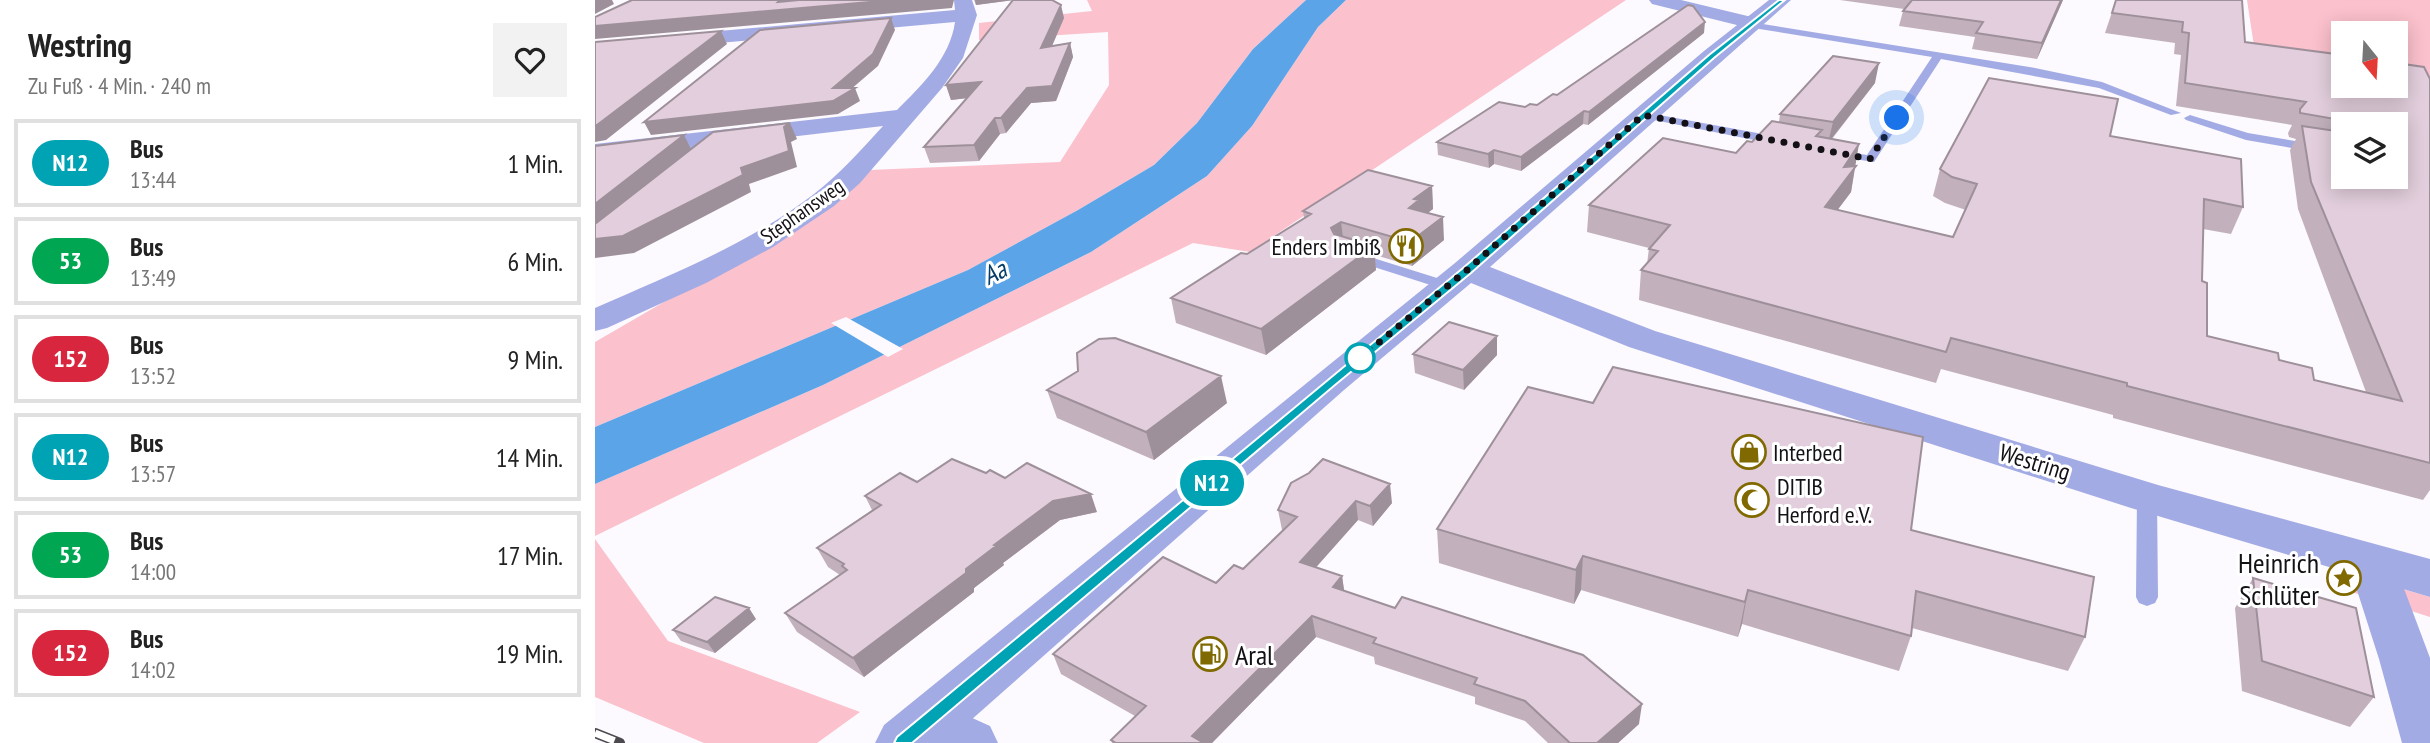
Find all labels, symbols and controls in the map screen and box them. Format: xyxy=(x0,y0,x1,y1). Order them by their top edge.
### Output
north arrow xyxy=(2331,21,2408,98)
map controls xyxy=(2331,21,2408,189)
text: Westring xyxy=(28,23,132,66)
button: heart xyxy=(493,23,567,97)
text: Zu Fuß · 4 Min. · 240 m xyxy=(28,71,211,100)
your location xyxy=(1879,100,1914,135)
button: layers xyxy=(2331,112,2408,189)
text: Bus xyxy=(130,132,163,165)
text: N12 xyxy=(53,147,88,178)
text: 1 Min. xyxy=(508,147,563,180)
text: 13:44 xyxy=(130,165,176,194)
street label: Stephansweg xyxy=(755,172,849,250)
restaurant icon: Enders Imbiß xyxy=(1387,227,1425,265)
text: Bus xyxy=(130,230,163,263)
place label: Enders Imbiß xyxy=(1272,231,1381,262)
text: 53 xyxy=(59,245,82,276)
text: 6 Min. xyxy=(508,245,563,278)
water label: Aa xyxy=(976,251,1013,292)
text: 13:49 xyxy=(130,263,176,292)
text: Bus xyxy=(130,328,163,361)
text: 152 xyxy=(53,343,88,374)
text: 9 Min. xyxy=(508,343,563,376)
unlabelled marker xyxy=(1345,343,1375,373)
text: 13:52 xyxy=(130,361,176,390)
text: Bus xyxy=(130,426,163,459)
shop icon: Interbed xyxy=(1730,433,1768,471)
place label: Interbed xyxy=(1773,437,1843,468)
street label: Westring xyxy=(1996,437,2074,487)
text: N12 xyxy=(53,441,88,472)
text: 14 Min. xyxy=(496,441,563,474)
text: 13:57 xyxy=(130,459,176,488)
line badge: N12 xyxy=(1172,460,1252,506)
text: N12 xyxy=(1194,467,1230,498)
place label: DITIB Herford e.V. xyxy=(1777,471,1872,530)
mosque icon: DITIB Herford e.V. xyxy=(1733,481,1771,519)
text: Bus xyxy=(130,524,163,557)
text: 53 xyxy=(59,539,82,570)
text: 17 Min. xyxy=(497,539,563,572)
place label: Heinrich Schlüter xyxy=(2238,544,2319,613)
text: 14:00 xyxy=(130,557,176,586)
place icon: Heinrich Schlüter xyxy=(2325,559,2363,597)
text: Bus xyxy=(130,622,163,655)
fuel station icon: Aral xyxy=(1191,635,1229,673)
place label: Aral xyxy=(1235,636,1274,673)
text: 152 xyxy=(53,637,88,668)
text: 19 Min. xyxy=(496,637,563,670)
text: 14:02 xyxy=(130,655,176,684)

